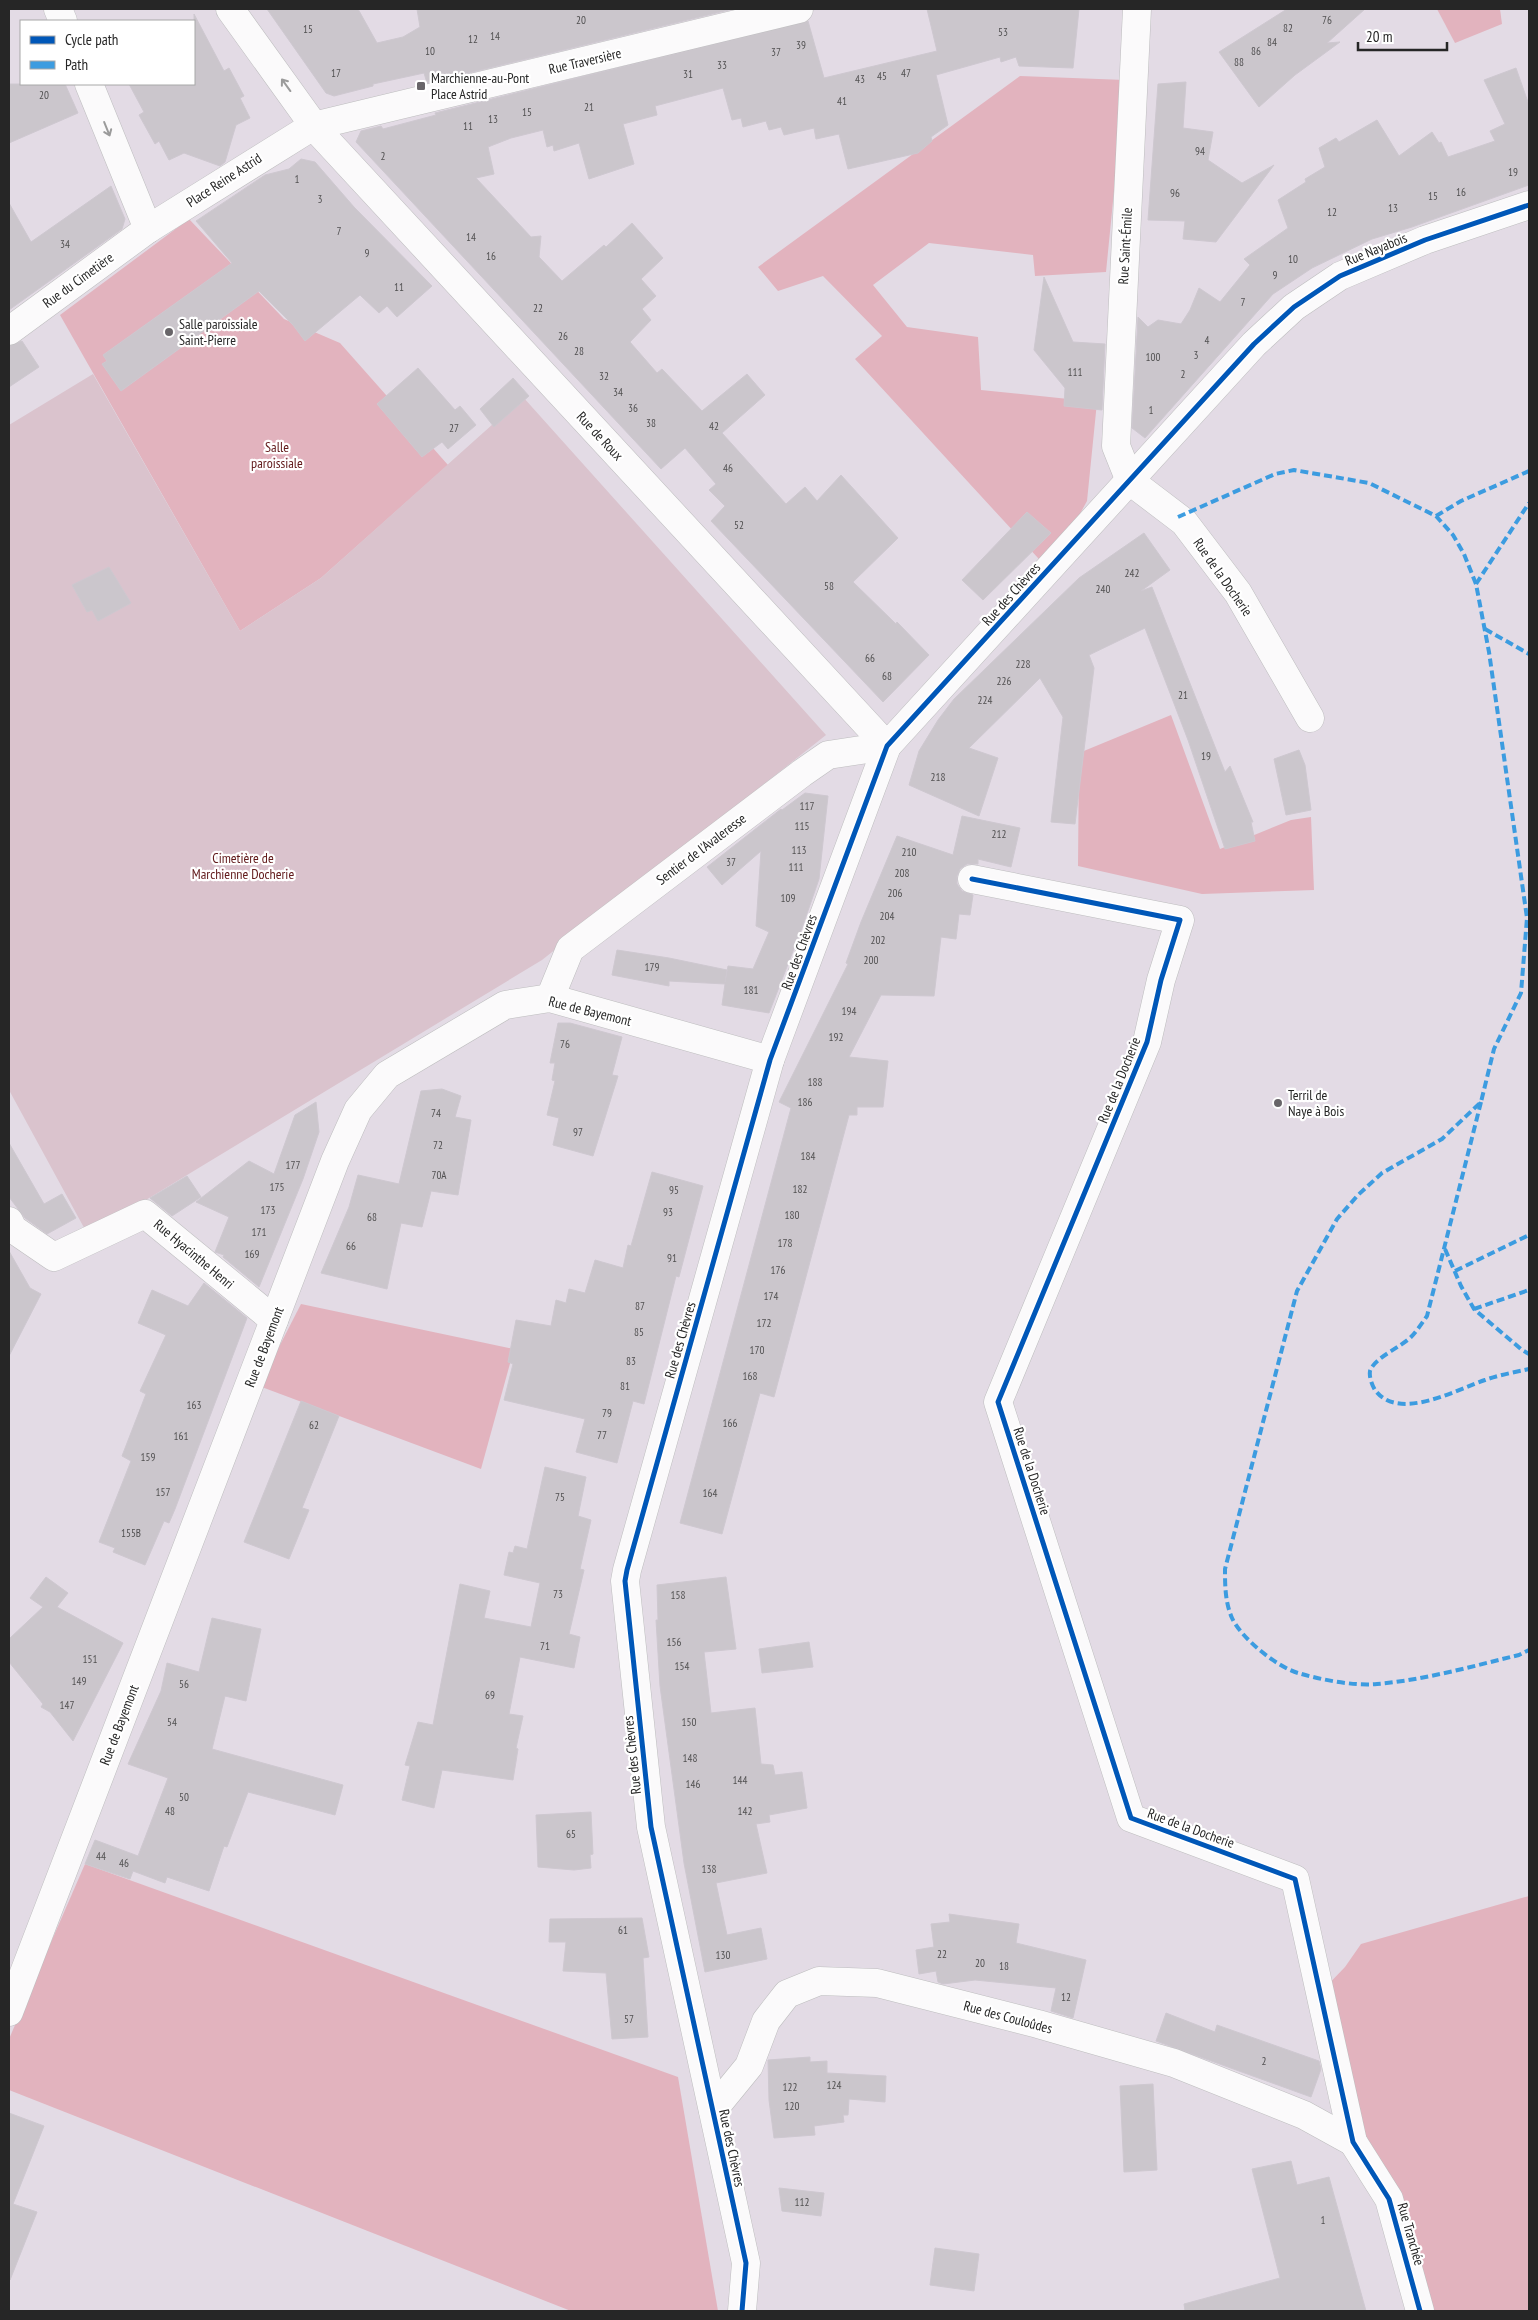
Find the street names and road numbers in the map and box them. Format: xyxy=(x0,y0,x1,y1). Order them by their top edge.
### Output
street label: Rue Traversière xyxy=(547,44,623,78)
street label: Place Reine Astrid xyxy=(183,149,265,211)
street label: Rue Saint-Émile xyxy=(1114,207,1136,285)
street label: Rue Nayabois xyxy=(1342,228,1410,270)
street label: Rue du Cimetière xyxy=(39,248,117,312)
street label: Rue de Roux xyxy=(573,408,627,464)
street label: Rue de la Docherie xyxy=(1189,534,1257,620)
street label: Rue des Chèvres xyxy=(978,558,1044,629)
street label: Sentier de l'Avaleresse xyxy=(653,809,750,889)
street label: Rue des Chèvres xyxy=(777,912,821,992)
street label: Rue de Bayemont xyxy=(547,992,633,1030)
street label: Rue de la Docherie xyxy=(1094,1034,1145,1126)
street label: Rue Hyacinthe Henri xyxy=(150,1215,238,1293)
street label: Rue des Chèvres xyxy=(660,1299,700,1380)
street label: Rue de Bayemont xyxy=(240,1304,288,1390)
street label: Rue de la Docherie xyxy=(1009,1425,1055,1517)
street label: Rue de Bayemont xyxy=(95,1682,143,1768)
street label: Rue des Chèvres xyxy=(619,1715,645,1795)
street label: Rue de la Docherie xyxy=(1145,1804,1237,1852)
street label: Rue des Couloûdes xyxy=(962,1997,1055,2038)
street label: Rue des Chèvres xyxy=(715,2107,749,2189)
street label: Rue Tranchée xyxy=(1393,2201,1429,2268)

